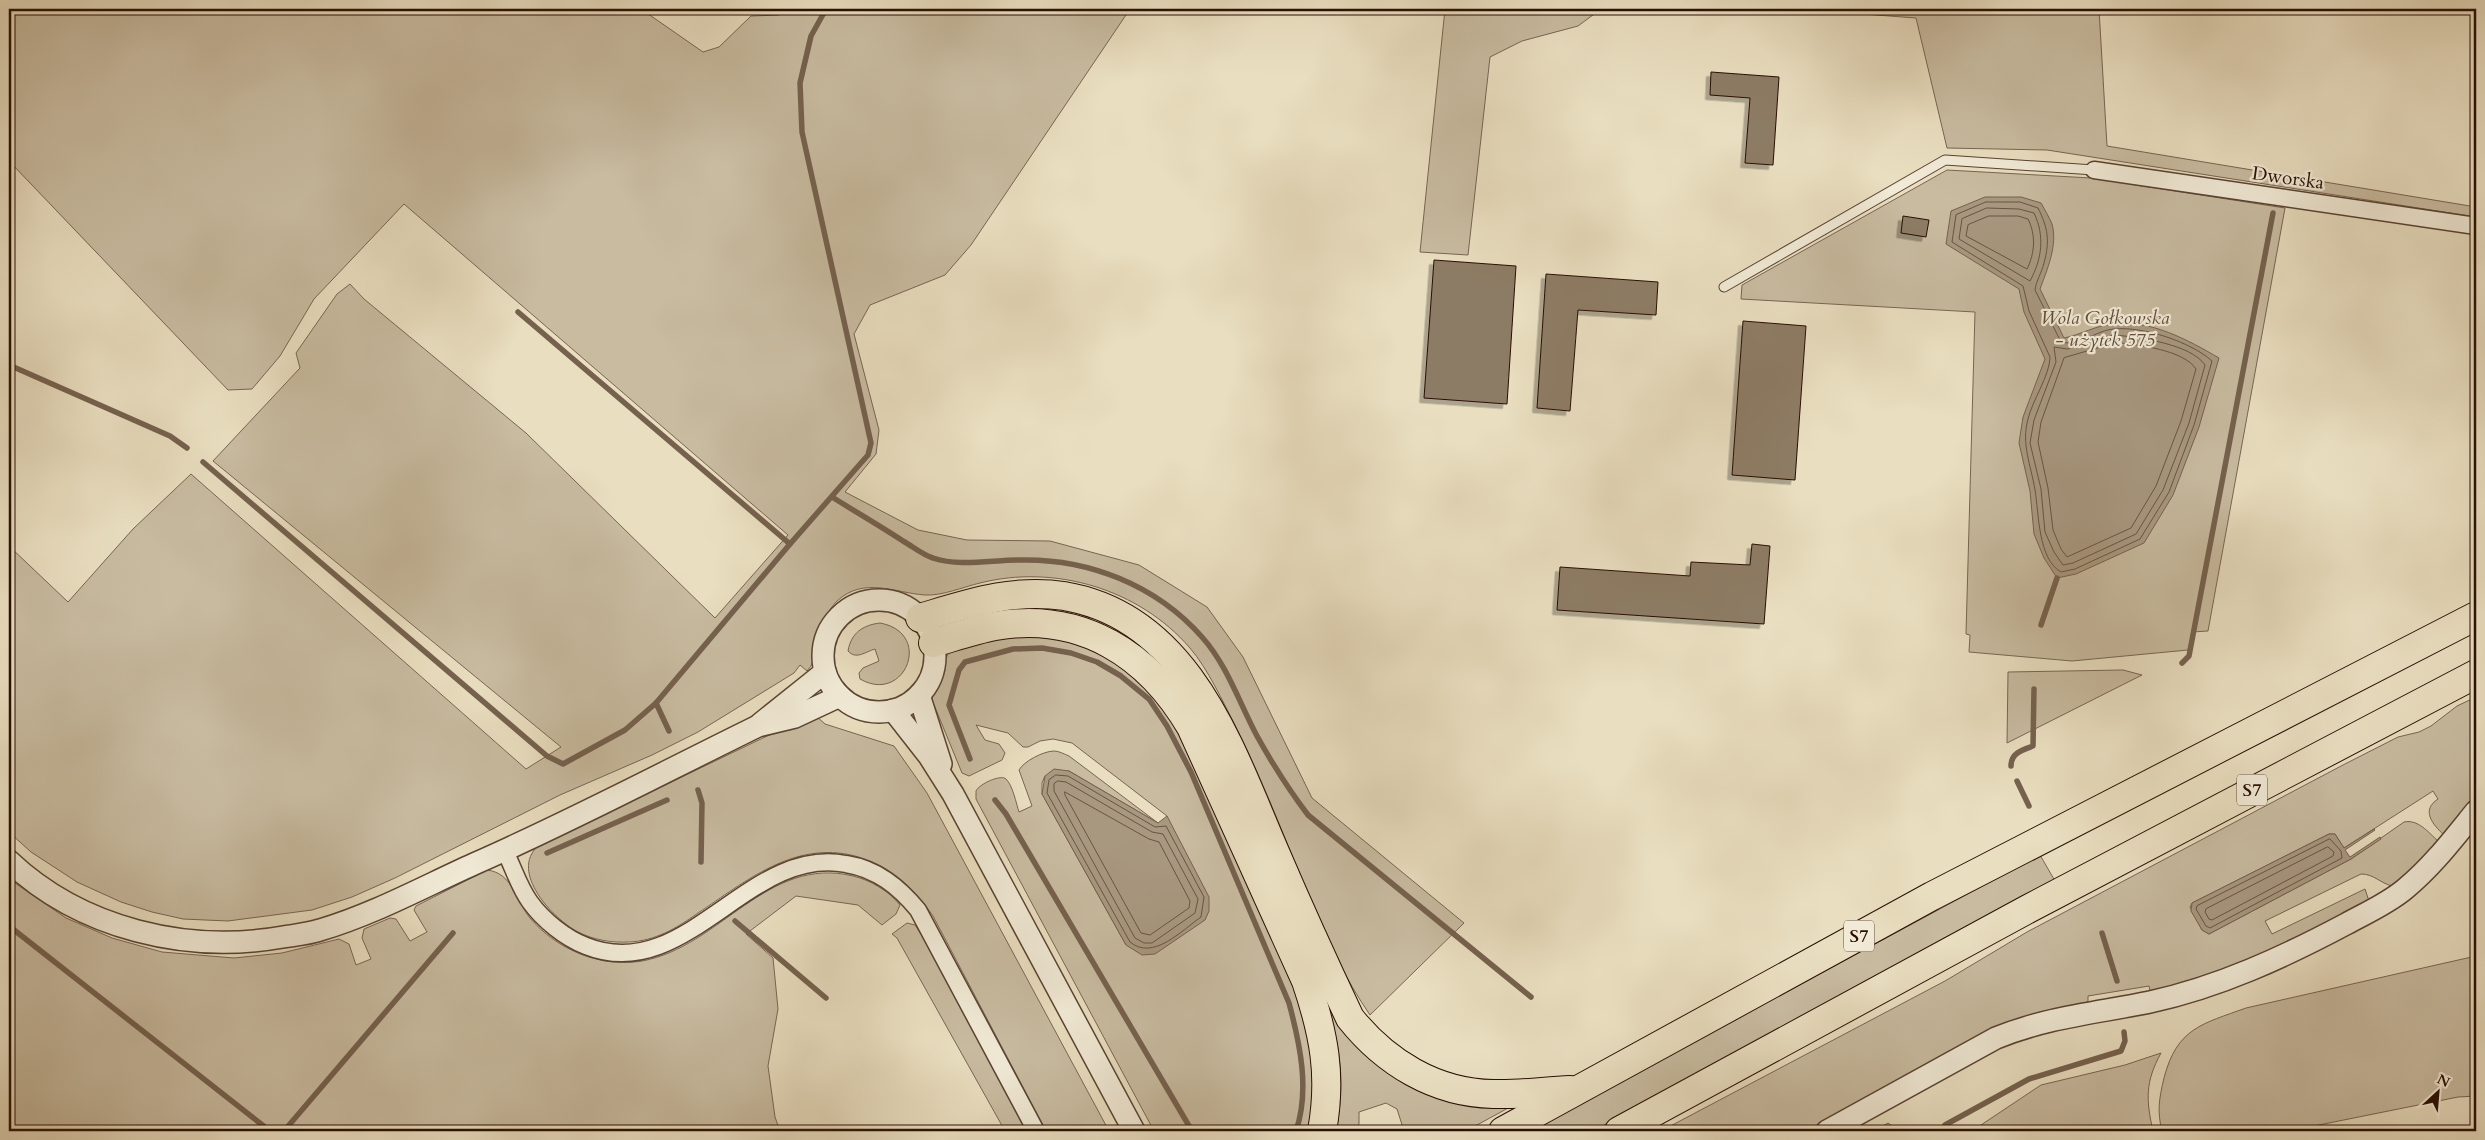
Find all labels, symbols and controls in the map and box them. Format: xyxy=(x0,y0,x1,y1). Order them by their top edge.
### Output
street label: Dworska xyxy=(2250,160,2326,196)
park label: Wola Gołkowska - użytek 575 xyxy=(2040,305,2170,353)
road number: S7 xyxy=(2237,774,2267,806)
road number: S7 xyxy=(1844,920,1874,951)
north arrow xyxy=(2412,1068,2462,1118)
text: N xyxy=(2434,1070,2453,1092)

